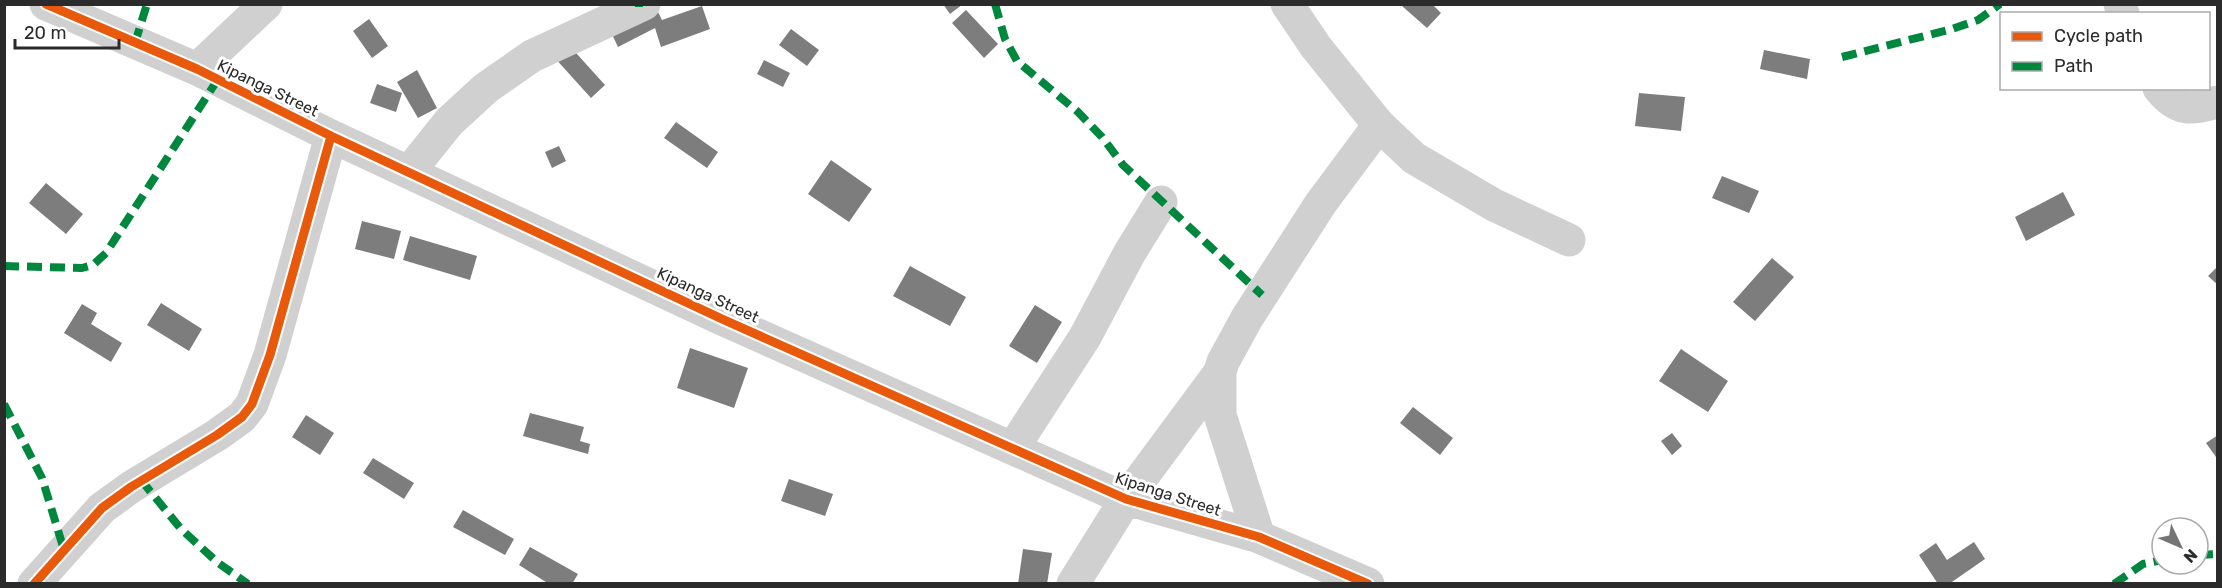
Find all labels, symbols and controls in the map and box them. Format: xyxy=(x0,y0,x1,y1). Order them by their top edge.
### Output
scale bar xyxy=(15,12,118,50)
legend xyxy=(2000,12,2210,90)
text: 20 m xyxy=(24,22,66,44)
text: Cycle path xyxy=(2054,25,2143,47)
street label: Kipanga Street xyxy=(214,55,322,121)
text: Path xyxy=(2054,55,2093,77)
street label: Kipanga Street xyxy=(654,263,762,327)
street label: Kipanga Street xyxy=(1113,468,1223,520)
north arrow xyxy=(2150,516,2210,576)
text: N xyxy=(2180,545,2201,567)

